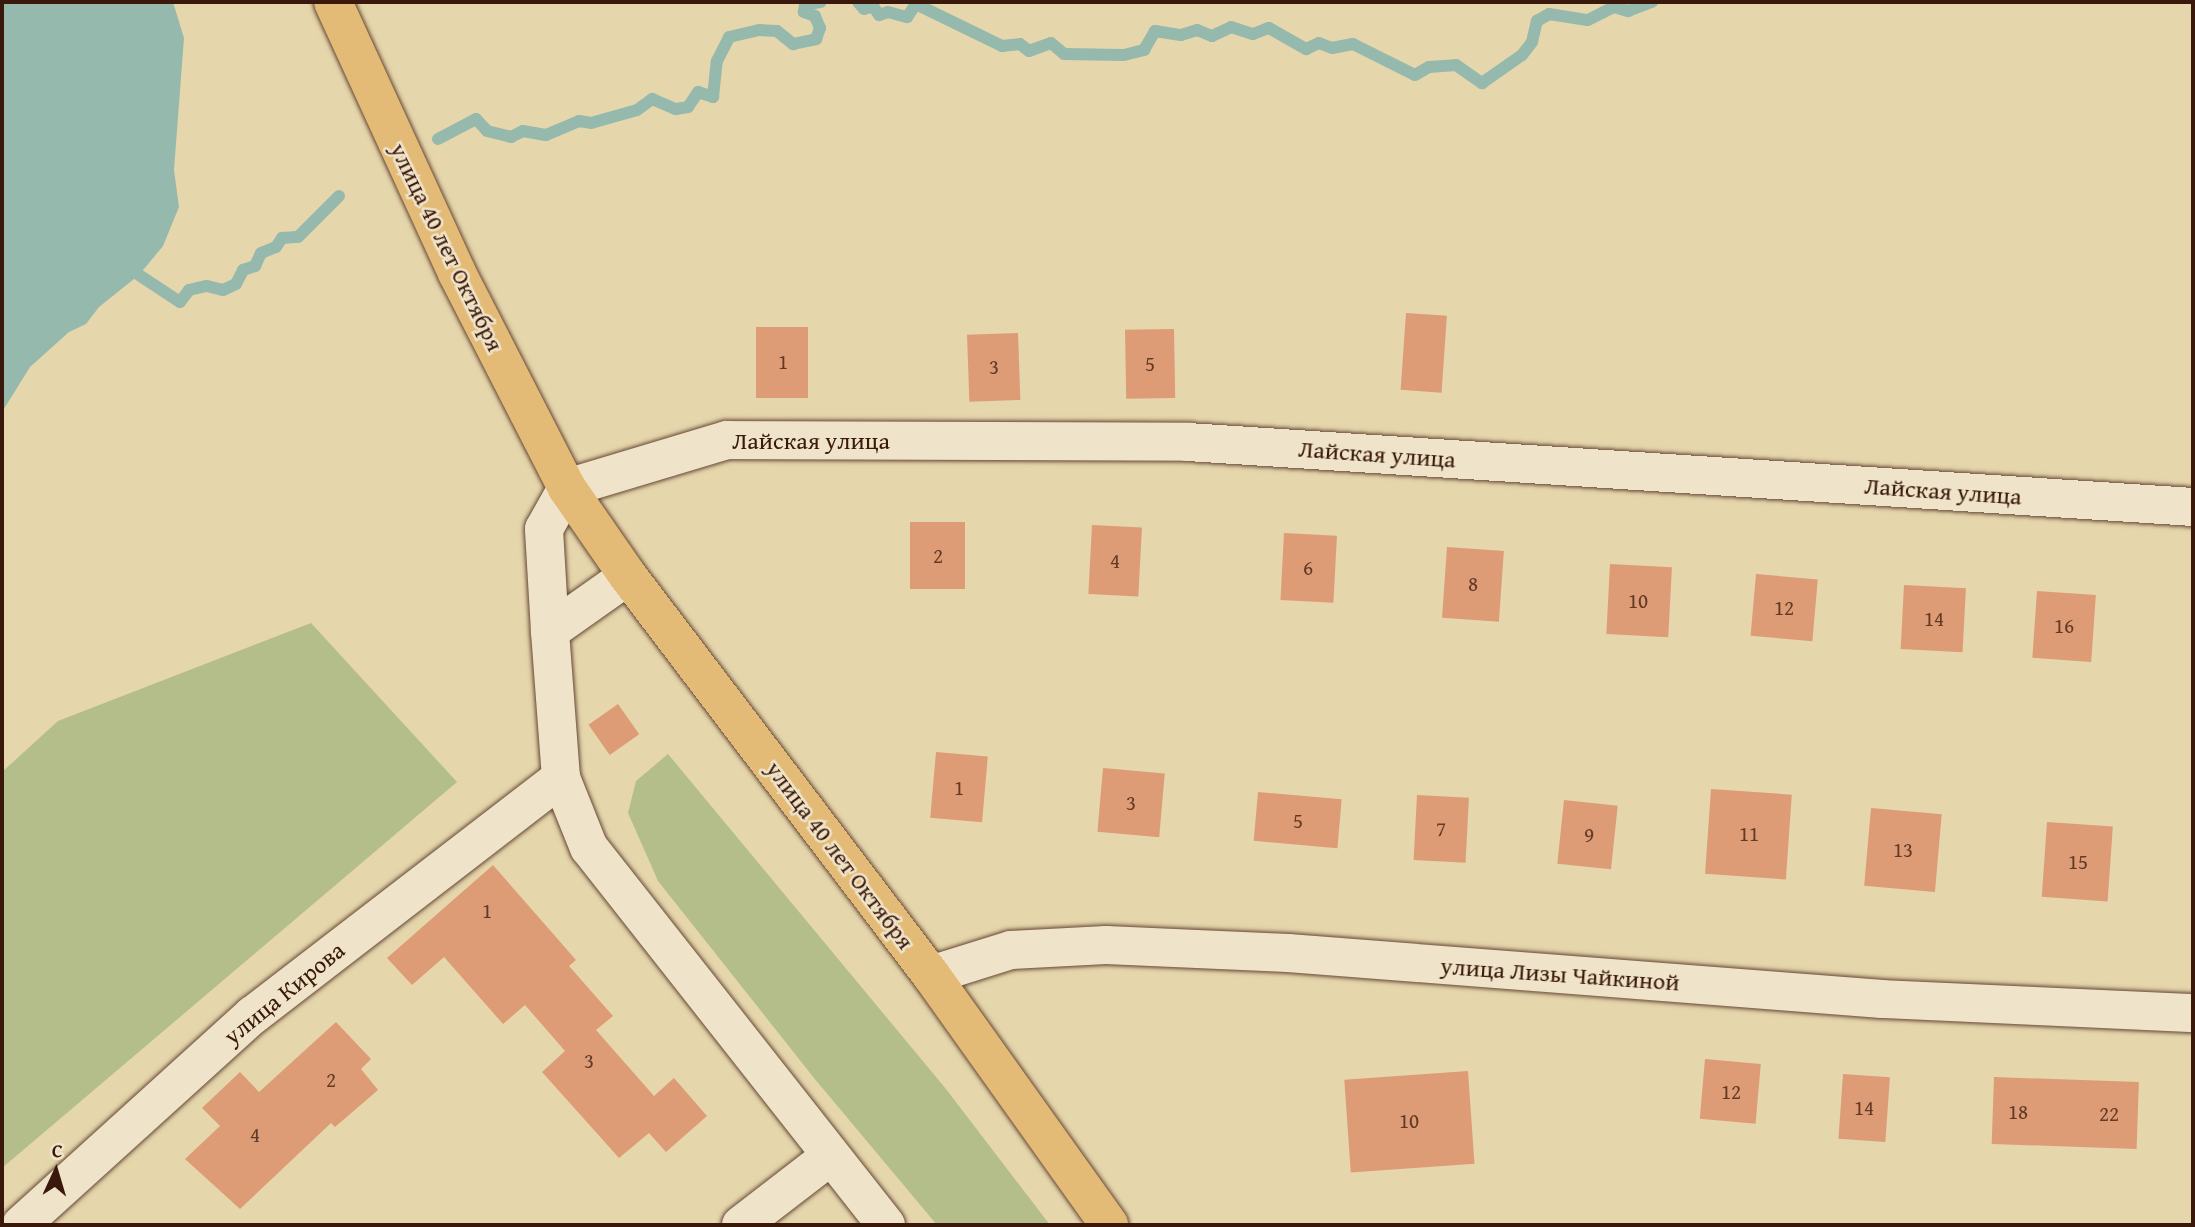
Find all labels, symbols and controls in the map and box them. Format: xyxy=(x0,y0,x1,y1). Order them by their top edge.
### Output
street label: улица 40 лет Октября xyxy=(384,138,510,356)
house number: 1 xyxy=(778,349,788,375)
house number: 5 xyxy=(1145,351,1155,377)
house number: 3 xyxy=(989,354,999,380)
street label: Лайская улица xyxy=(732,427,890,455)
street label: Лайская улица xyxy=(1297,434,1457,474)
street label: Лайская улица xyxy=(1863,471,2023,511)
house number: 2 xyxy=(933,543,943,569)
house number: 4 xyxy=(1110,548,1120,574)
house number: 6 xyxy=(1303,555,1313,581)
house number: 8 xyxy=(1468,571,1478,597)
house number: 10 xyxy=(1628,588,1648,614)
house number: 12 xyxy=(1774,595,1794,621)
house number: 14 xyxy=(1924,606,1944,632)
house number: 16 xyxy=(2054,613,2074,639)
street label: улица 40 лет Октября xyxy=(760,755,920,955)
house number: 1 xyxy=(954,775,964,801)
house number: 3 xyxy=(1126,790,1136,816)
house number: 5 xyxy=(1293,808,1303,834)
house number: 7 xyxy=(1436,816,1446,842)
house number: 11 xyxy=(1739,821,1759,847)
house number: 9 xyxy=(1584,822,1594,848)
house number: 13 xyxy=(1893,837,1913,863)
house number: 15 xyxy=(2068,849,2088,875)
house number: 1 xyxy=(482,898,492,924)
street label: улица Кирова xyxy=(218,935,350,1051)
street label: улица Лизы Чайкиной xyxy=(1439,951,1681,997)
house number: 3 xyxy=(584,1048,594,1074)
house number: 2 xyxy=(326,1067,336,1093)
house number: 12 xyxy=(1721,1079,1741,1105)
house number: 14 xyxy=(1854,1095,1874,1121)
house number: 18 xyxy=(2008,1099,2028,1125)
house number: 22 xyxy=(2099,1101,2119,1127)
house number: 10 xyxy=(1399,1108,1419,1134)
house number: 4 xyxy=(250,1122,260,1148)
north arrow xyxy=(21,1136,91,1206)
text: С xyxy=(51,1136,64,1164)

